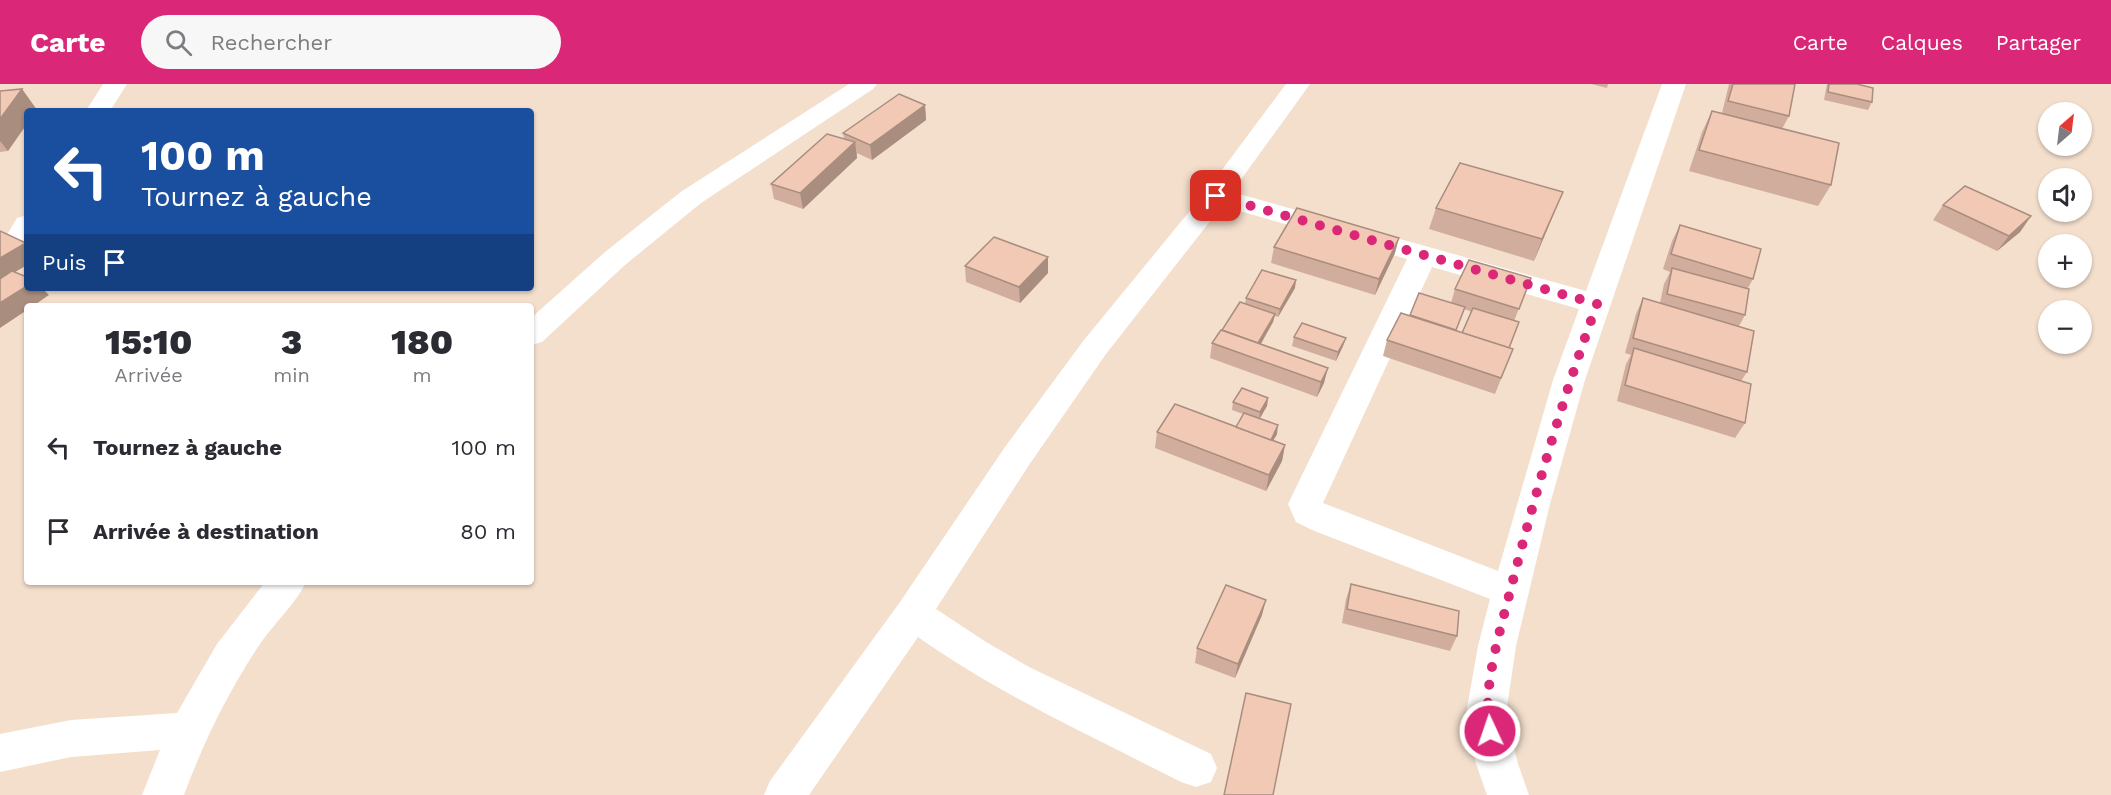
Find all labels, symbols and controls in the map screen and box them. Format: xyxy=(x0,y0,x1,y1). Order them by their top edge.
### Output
search box xyxy=(141,15,561,69)
text: Carte xyxy=(30,26,105,59)
icon: search xyxy=(162,26,195,59)
text: Rechercher xyxy=(210,30,332,55)
text: Carte xyxy=(1793,30,1848,55)
text: Calques xyxy=(1881,30,1963,55)
text: Partager xyxy=(1996,30,2081,55)
north arrow xyxy=(2038,102,2092,156)
map controls xyxy=(2038,102,2092,354)
text: 100 m xyxy=(141,131,265,180)
icon: left xyxy=(42,132,120,210)
button: sound xyxy=(2038,168,2092,222)
pin xyxy=(1190,170,1241,221)
icon: arrive xyxy=(1199,179,1232,212)
text: Tournez à gauche xyxy=(141,181,372,213)
button: + xyxy=(2038,234,2092,288)
icon: arrive xyxy=(98,246,131,279)
text: Puis xyxy=(42,250,86,275)
button: − xyxy=(2038,300,2092,354)
text: 15:10 xyxy=(105,321,192,363)
text: 3 xyxy=(281,321,302,363)
text: 180 xyxy=(391,321,453,363)
text: Arrivée xyxy=(114,363,183,387)
text: min xyxy=(273,363,310,387)
text: m xyxy=(412,363,432,387)
icon: left xyxy=(42,431,75,464)
text: Tournez à gauche xyxy=(93,435,282,460)
text: 100 m xyxy=(452,435,516,460)
icon: arrive xyxy=(42,515,75,548)
text: Arrivée à destination xyxy=(93,519,319,544)
text: 80 m xyxy=(460,519,516,544)
position arrow xyxy=(1458,699,1522,763)

